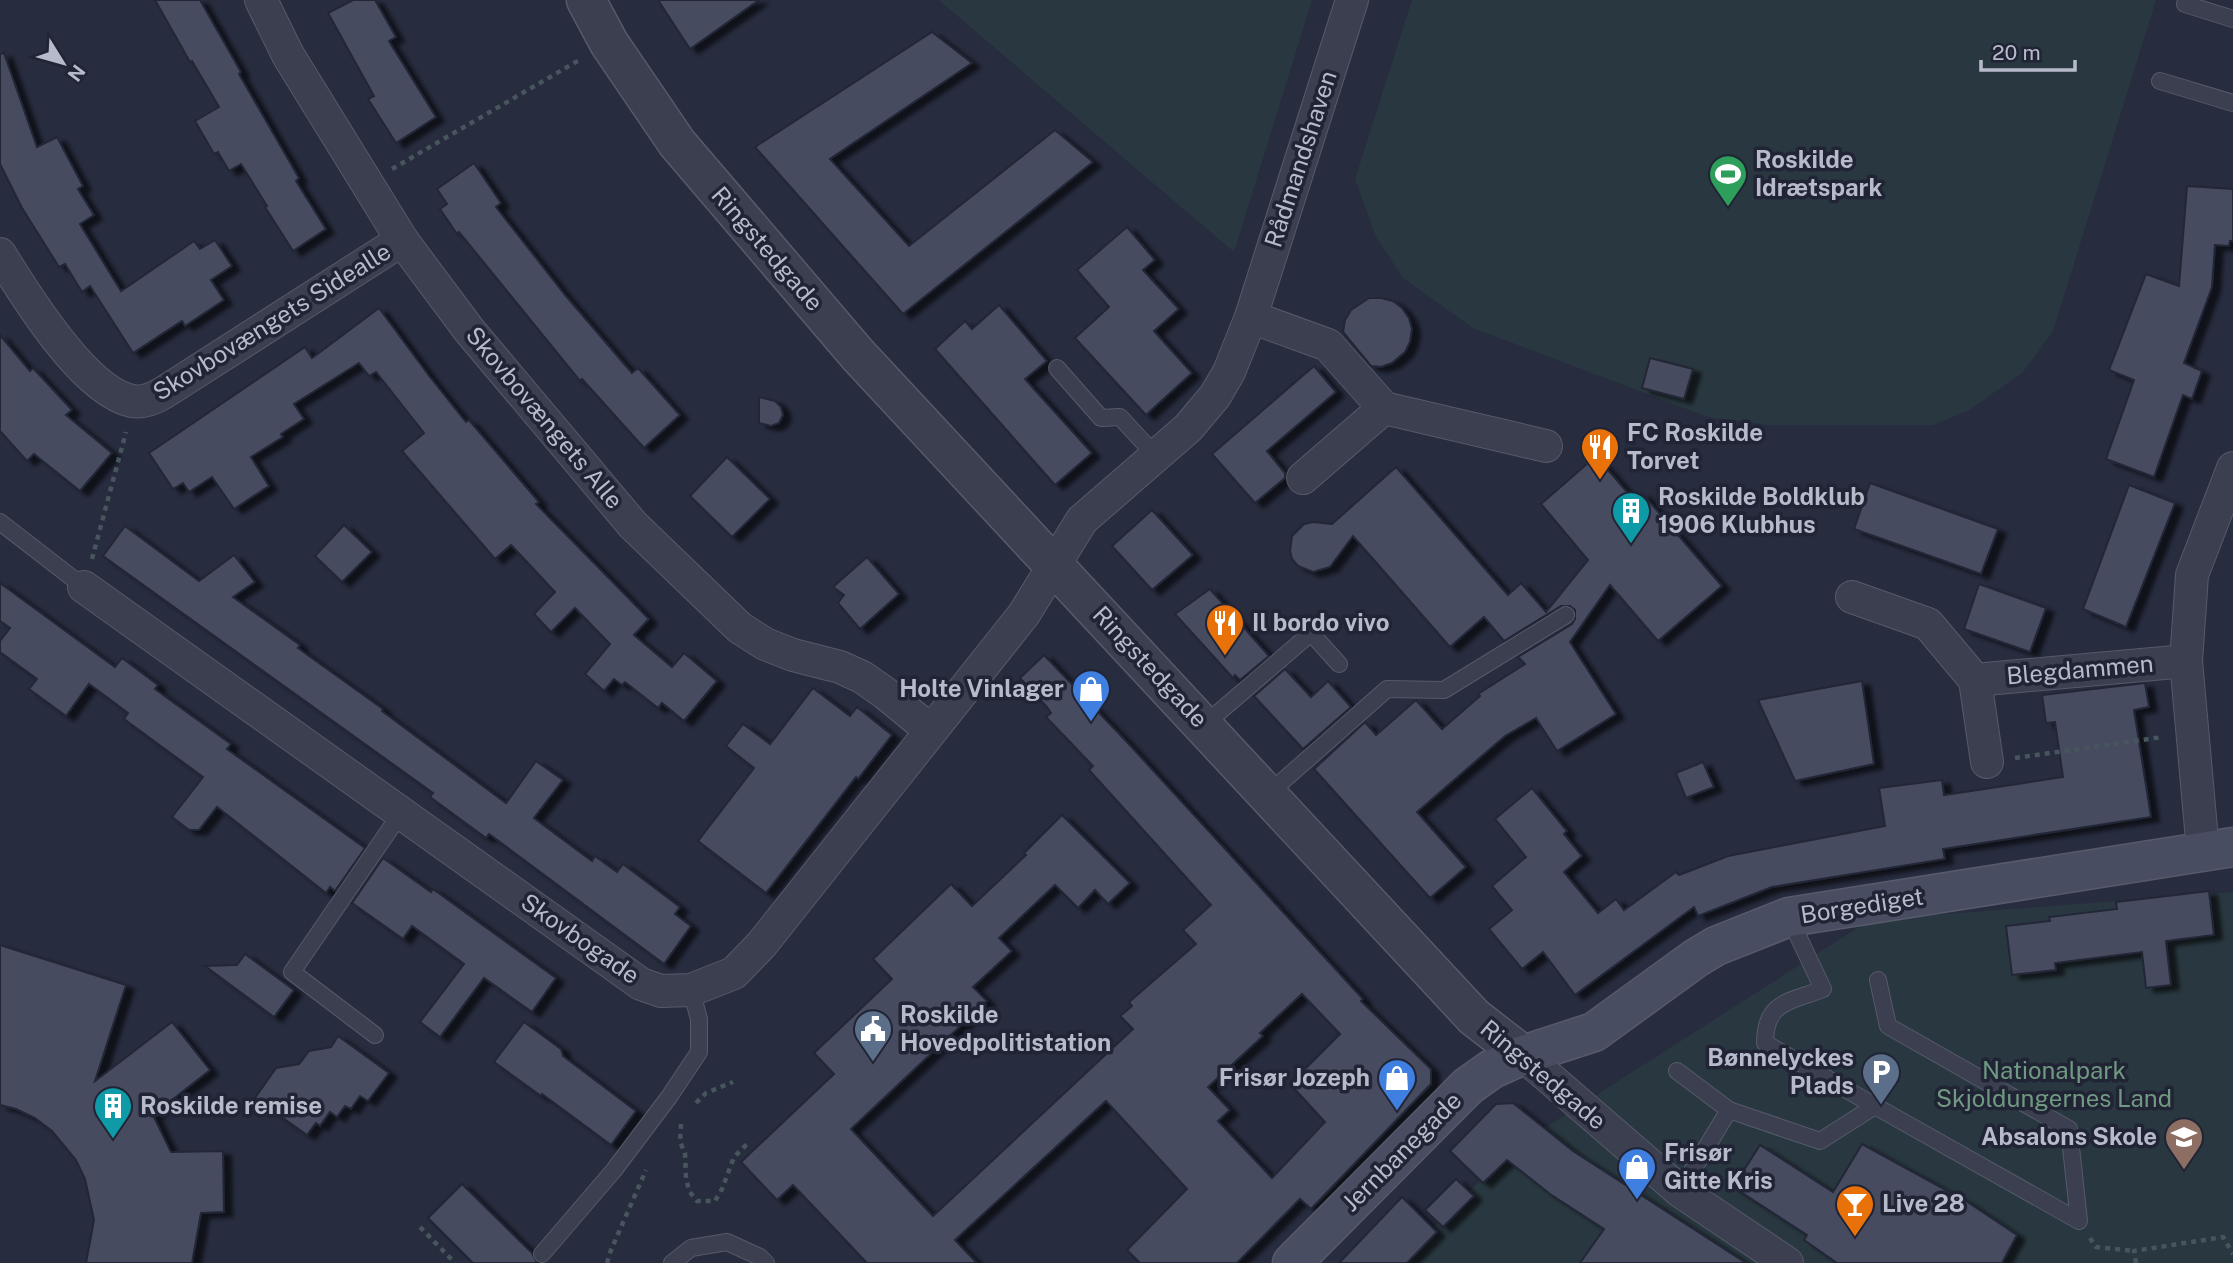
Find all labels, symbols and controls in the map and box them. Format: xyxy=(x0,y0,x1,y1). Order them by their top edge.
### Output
north arrow xyxy=(28,28,98,98)
scale bar xyxy=(1981,28,2076,72)
text: 20 m xyxy=(1992,40,2041,65)
text: N xyxy=(63,61,90,86)
street label: Rådmandshaven xyxy=(1258,67,1342,251)
place label: Roskilde Idrætspark xyxy=(1755,145,1882,201)
sports icon: Roskilde Idrætspark xyxy=(1707,153,1749,208)
street label: Ringstedgade xyxy=(706,181,829,316)
street label: Skovbovængets Sidealle xyxy=(148,236,395,406)
street label: Skovbovængets Alle xyxy=(461,321,629,514)
place label: FC Roskilde Torvet xyxy=(1627,418,1763,474)
restaurant icon: FC Roskilde Torvet xyxy=(1579,426,1621,481)
place label: Roskilde Boldklub 1906 Klubhus xyxy=(1658,482,1865,538)
building icon: Roskilde Boldklub 1906 Klubhus xyxy=(1610,490,1652,545)
street label: Ringstedgade xyxy=(1088,600,1214,733)
restaurant icon: Il bordo vivo xyxy=(1204,602,1246,657)
place label: Il bordo vivo xyxy=(1252,608,1389,636)
street label: Blegdammen xyxy=(2005,649,2155,689)
shop icon: Holte Vinlager xyxy=(1070,668,1112,723)
place label: Holte Vinlager xyxy=(899,674,1064,702)
street label: Borgediget xyxy=(1798,881,1925,929)
street label: Skovbogade xyxy=(516,887,645,989)
place label: Roskilde Hovedpolitistation xyxy=(900,1000,1111,1056)
public building icon: Roskilde Hovedpolitistation xyxy=(852,1008,894,1063)
street label: Ringstedgade xyxy=(1475,1014,1612,1135)
place label: Bønnelyckes Plads xyxy=(1707,1043,1854,1099)
parking icon: Bønnelyckes Plads xyxy=(1860,1051,1902,1106)
park label: Nationalpark Skjoldungernes Land xyxy=(1936,1056,2172,1112)
shop icon: Frisør Jozeph xyxy=(1376,1057,1418,1112)
place label: Frisør Jozeph xyxy=(1219,1063,1370,1091)
building icon: Roskilde remise xyxy=(92,1085,134,1140)
street label: Jernbanegade xyxy=(1336,1086,1467,1217)
place label: Roskilde remise xyxy=(140,1091,322,1119)
school or university icon: Absalons Skole xyxy=(2163,1116,2205,1171)
place label: Absalons Skole xyxy=(1981,1122,2157,1150)
place label: Frisør Gitte Kris xyxy=(1664,1138,1773,1194)
shop icon: Frisør Gitte Kris xyxy=(1616,1146,1658,1201)
bar icon: Live 28 xyxy=(1834,1183,1876,1238)
place label: Live 28 xyxy=(1882,1189,1965,1217)

